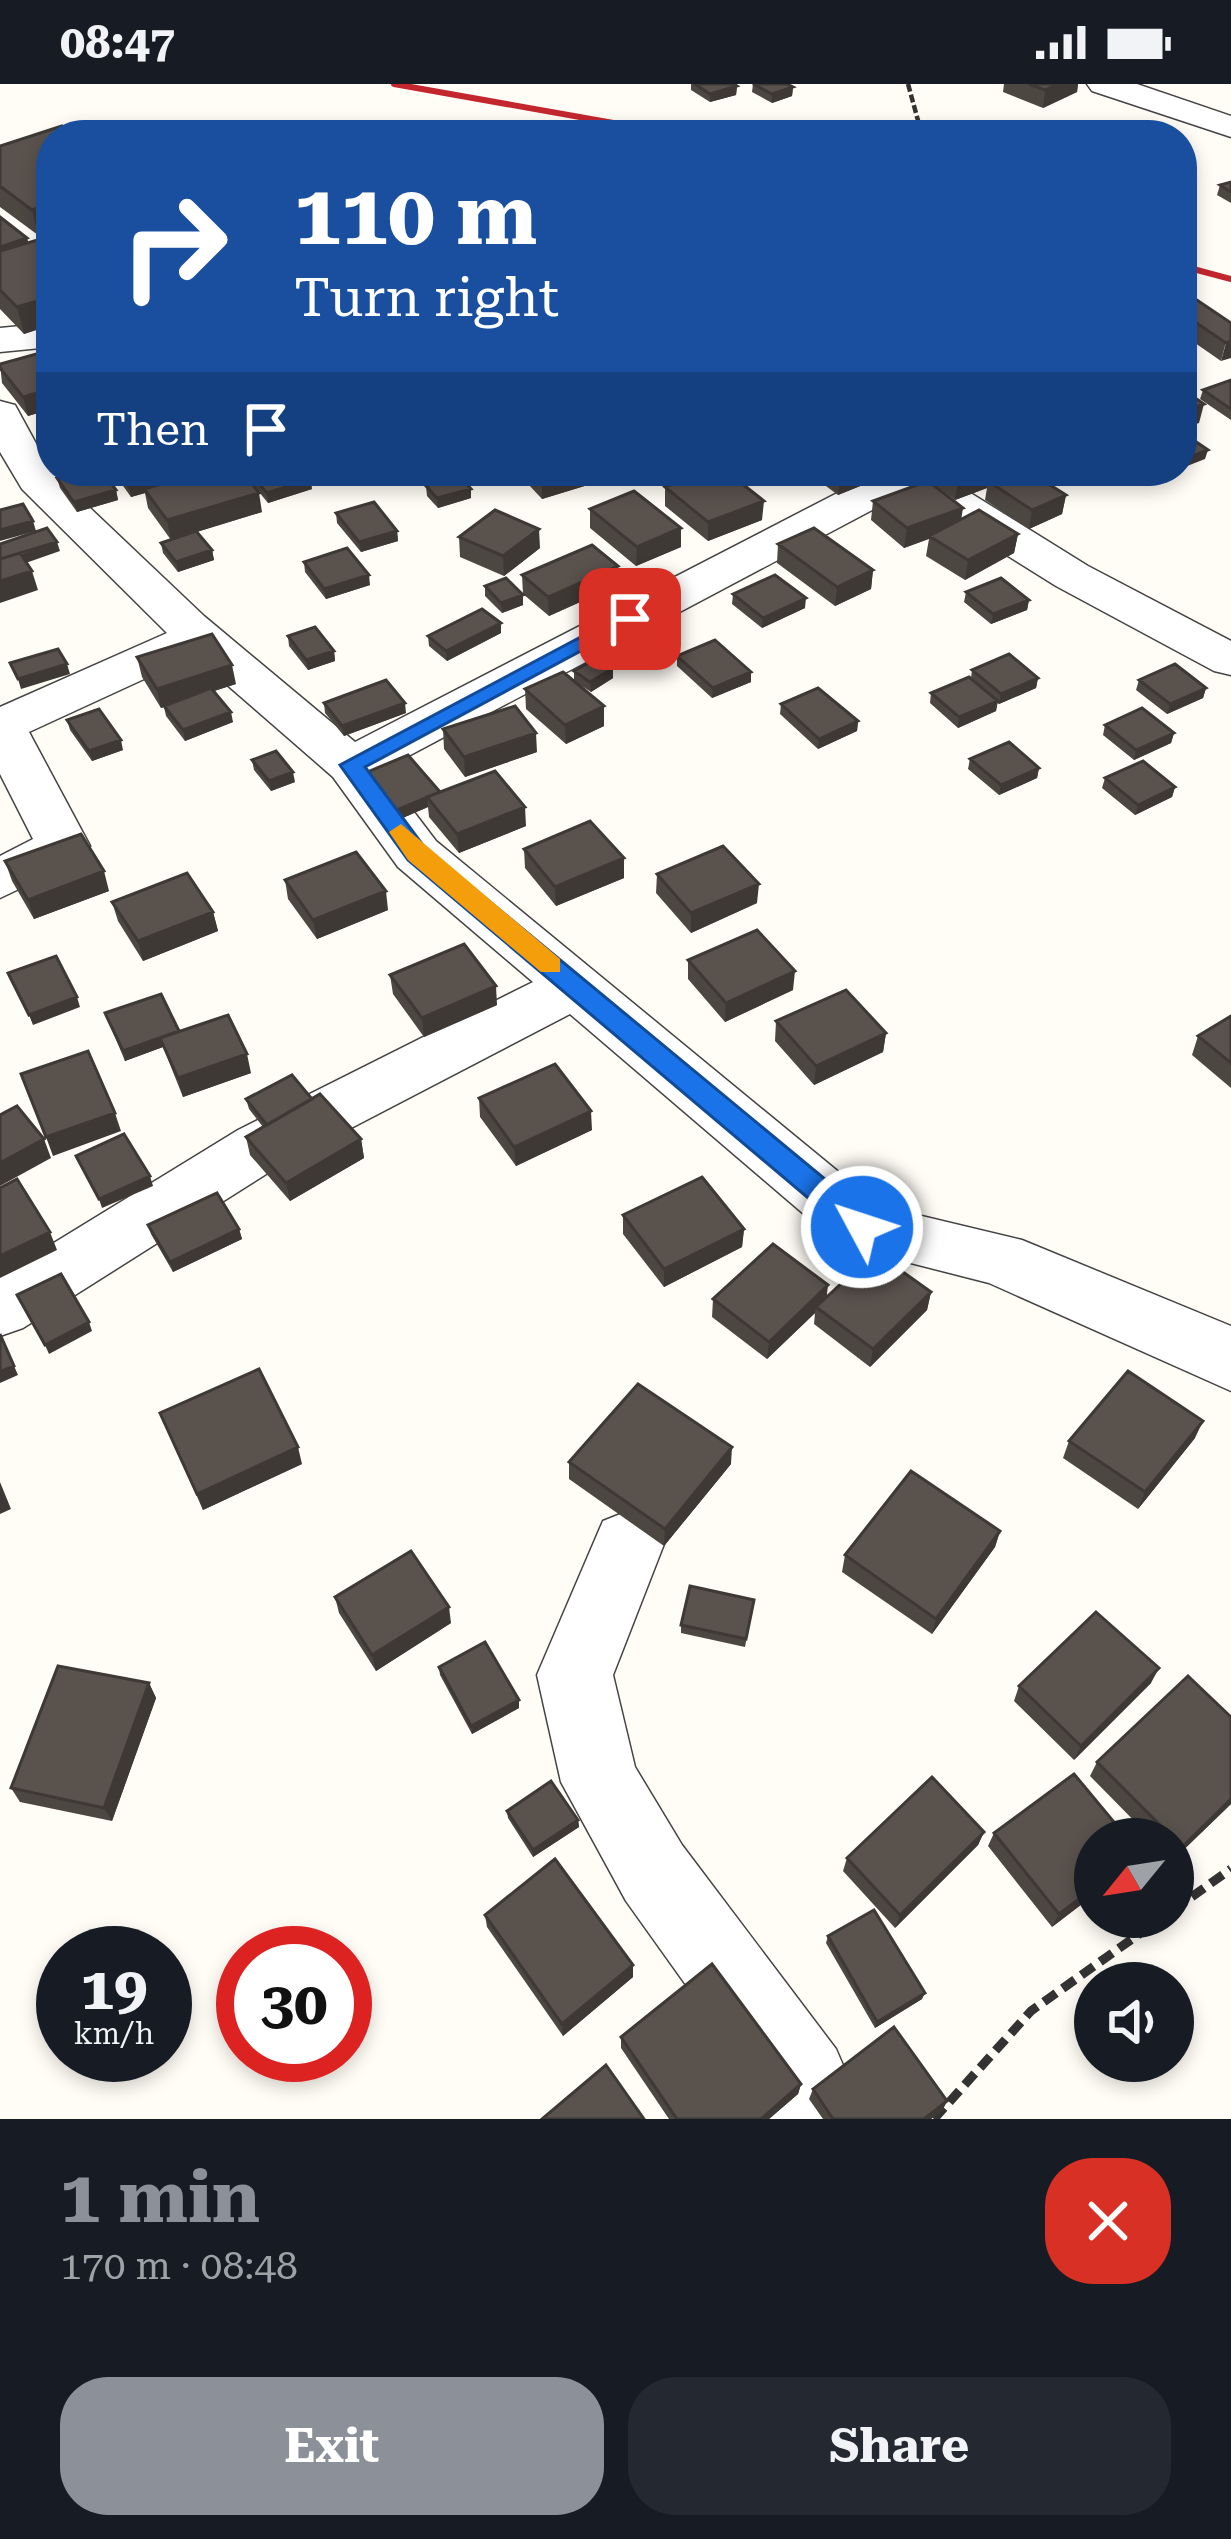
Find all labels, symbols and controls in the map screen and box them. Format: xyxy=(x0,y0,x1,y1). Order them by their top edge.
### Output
text: 08:47 xyxy=(60,16,175,69)
text: 110 m xyxy=(294,166,537,264)
icon: right xyxy=(96,168,252,324)
text: Turn right xyxy=(294,266,559,329)
icon: arrive xyxy=(233,396,299,462)
text: Then xyxy=(96,403,209,456)
pin xyxy=(579,568,681,670)
icon: arrive xyxy=(597,586,663,652)
position arrow xyxy=(799,1164,925,1290)
north arrow xyxy=(1074,1818,1194,1938)
map controls xyxy=(1074,1818,1194,2082)
speed limit sign: 30 xyxy=(216,1926,372,2082)
text: 19 xyxy=(80,1953,148,2024)
button: sound xyxy=(1074,1962,1194,2082)
text: km/h xyxy=(74,2016,154,2051)
text: 1 min xyxy=(60,2155,260,2240)
button: close xyxy=(1045,2158,1171,2284)
text: 170 m · 08:48 xyxy=(60,2243,298,2289)
button: Exit xyxy=(60,2377,604,2515)
button: Share xyxy=(628,2377,1171,2515)

